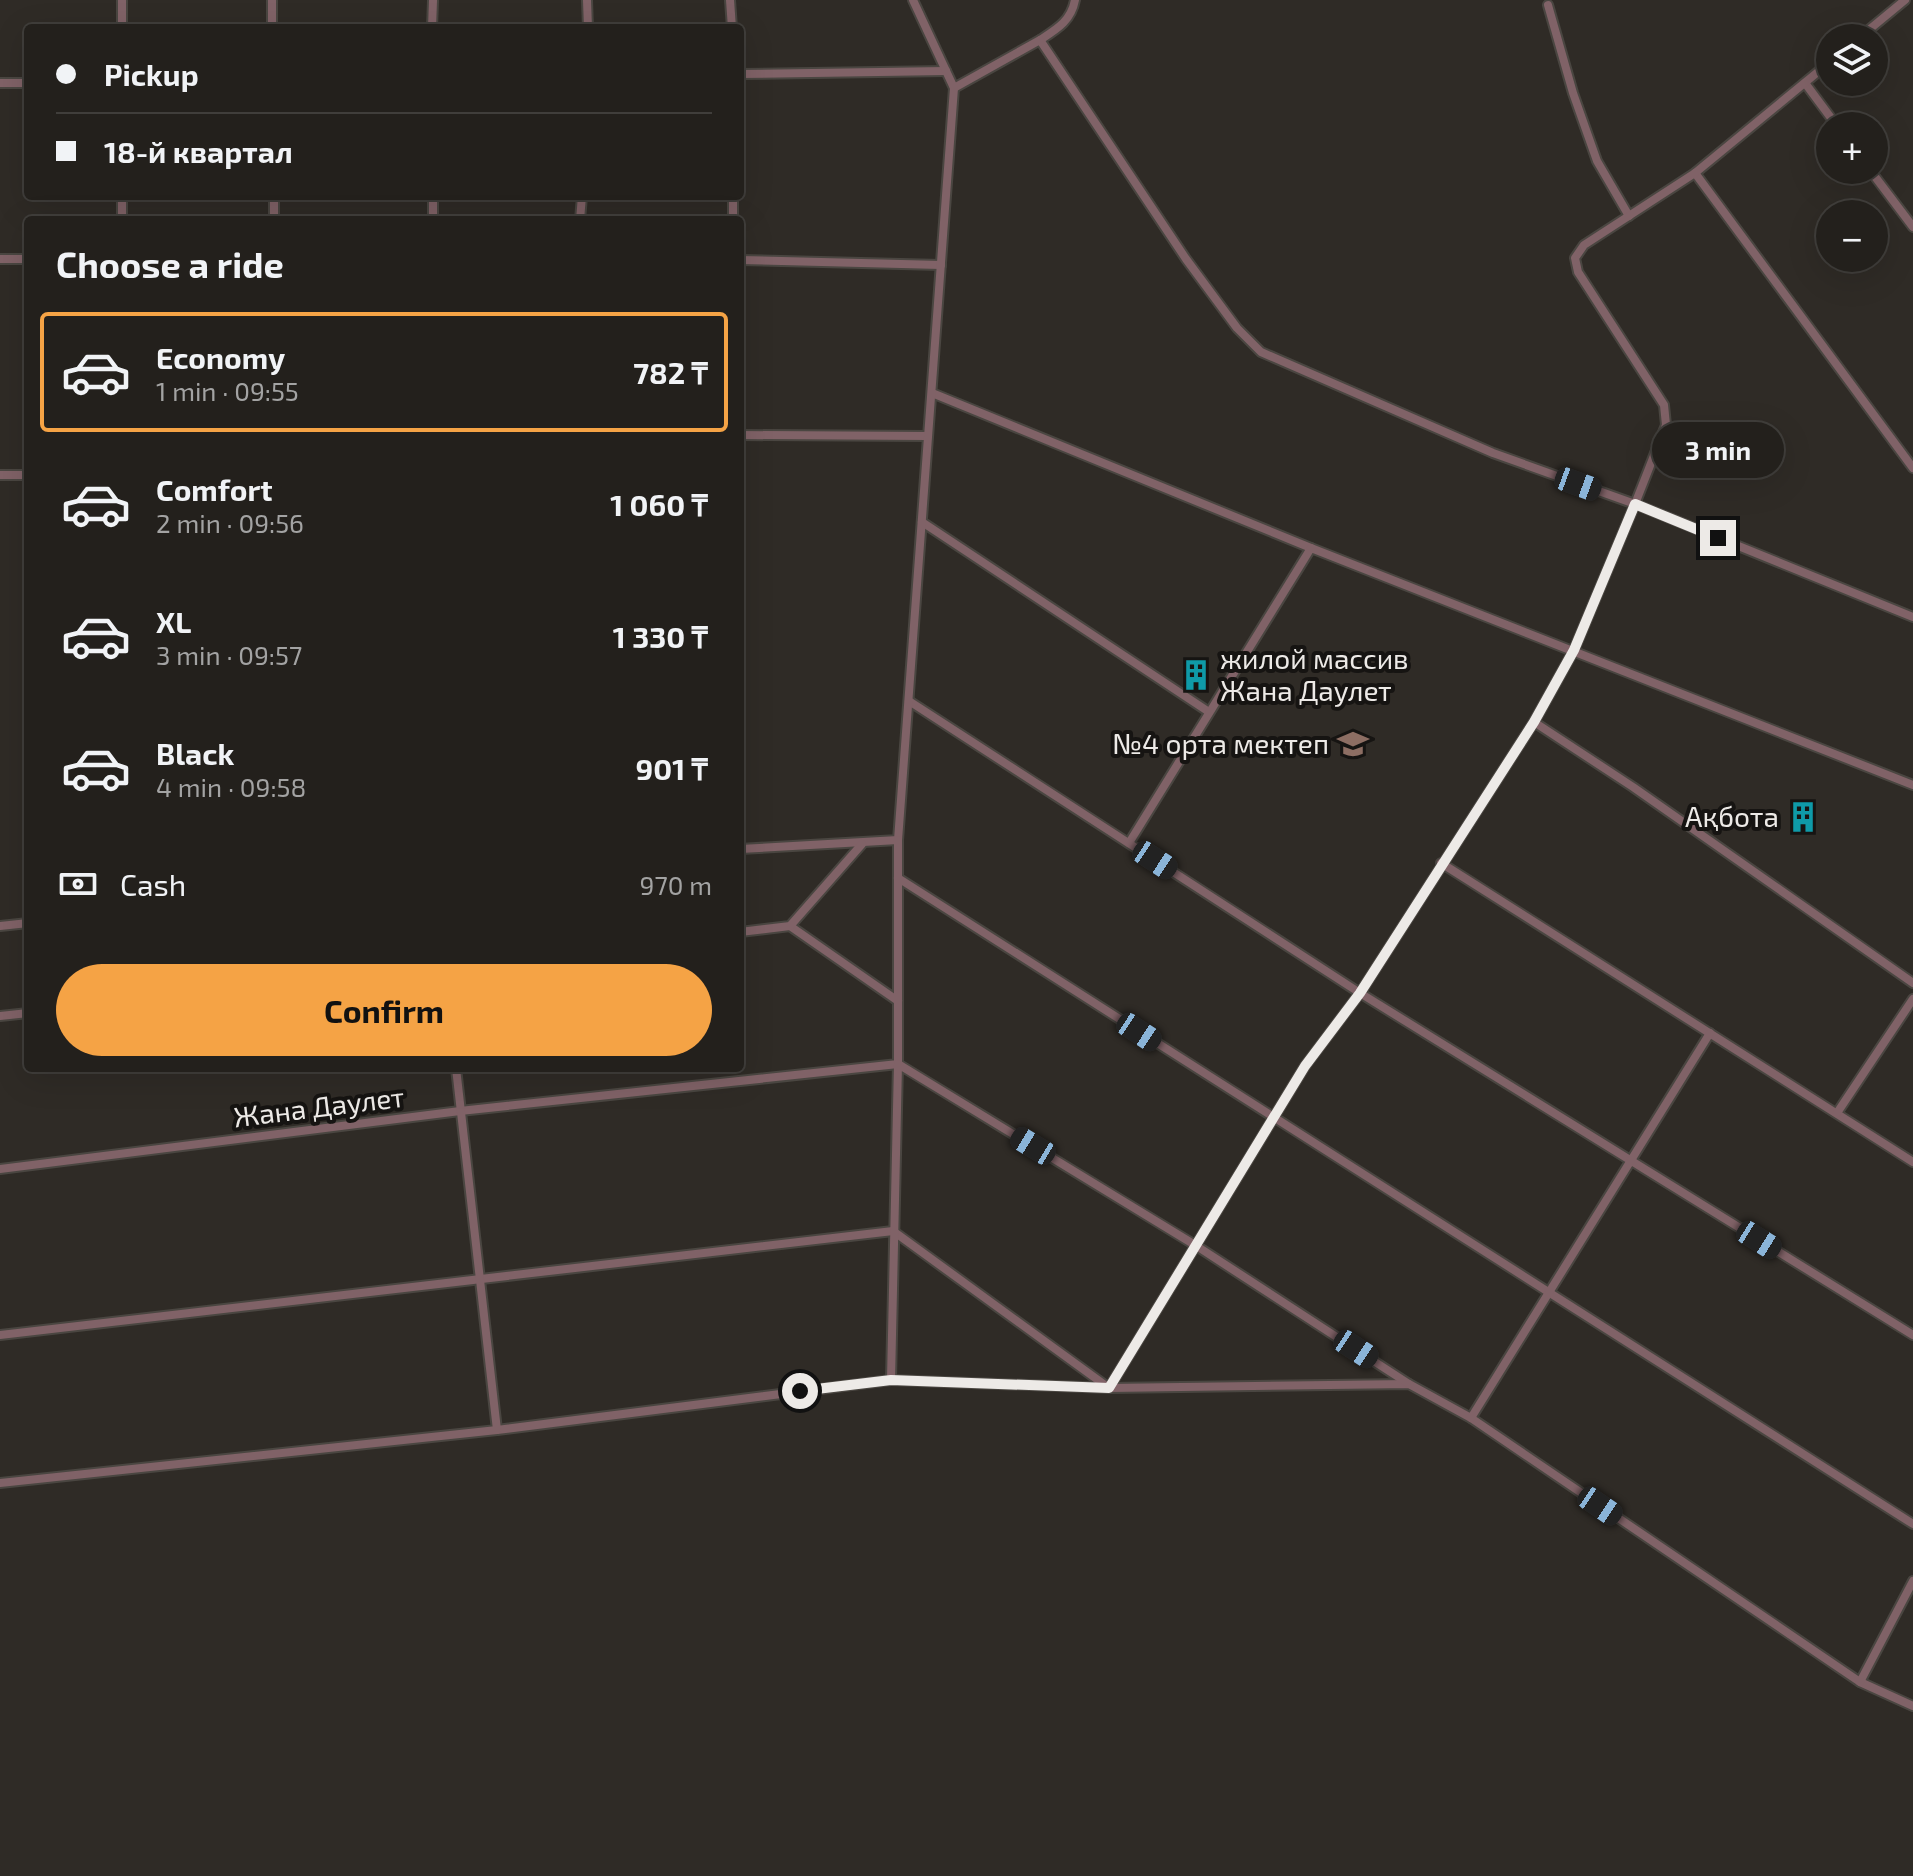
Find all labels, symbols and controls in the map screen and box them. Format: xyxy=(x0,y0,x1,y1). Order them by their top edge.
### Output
map controls xyxy=(1816,24,1888,272)
button: layers xyxy=(1816,24,1888,96)
text: Pickup xyxy=(104,56,199,92)
button: + xyxy=(1816,112,1888,184)
text: 18-й квартал xyxy=(104,133,293,169)
button: − xyxy=(1816,200,1888,272)
text: Choose a ride xyxy=(56,242,284,285)
icon: car xyxy=(60,336,132,408)
text: Economy xyxy=(156,339,285,375)
text: 782 ₸ xyxy=(633,354,708,390)
text: 1 min · 09:55 xyxy=(156,375,299,406)
callout: 3 min xyxy=(1652,422,1784,478)
text: 3 min xyxy=(1685,434,1751,465)
car xyxy=(1551,465,1605,503)
icon: car xyxy=(60,468,132,540)
text: Comfort xyxy=(156,471,273,507)
text: 1 060 ₸ xyxy=(610,486,708,522)
text: 2 min · 09:56 xyxy=(156,507,304,538)
route end xyxy=(1700,520,1736,556)
icon: car xyxy=(60,600,132,672)
text: XL xyxy=(156,603,191,639)
text: 1 330 ₸ xyxy=(613,618,708,654)
text: 3 min · 09:57 xyxy=(156,639,302,670)
place label: жилой массив Жана Даулет xyxy=(1220,641,1409,707)
building icon: жилой массив Жана Даулет xyxy=(1179,658,1213,692)
place label: №4 орта мектеп xyxy=(1112,726,1329,760)
school or university icon: №4 орта мектеп xyxy=(1336,727,1370,761)
icon: car xyxy=(60,732,132,804)
text: Black xyxy=(156,735,234,771)
text: 901 ₸ xyxy=(636,750,708,786)
text: 4 min · 09:58 xyxy=(156,771,306,802)
place label: Ақбота xyxy=(1685,799,1779,833)
building icon: Ақбота xyxy=(1786,800,1820,834)
car xyxy=(1128,837,1182,883)
icon: cash xyxy=(56,862,100,906)
text: Cash xyxy=(120,866,186,902)
text: 970 m xyxy=(640,869,712,900)
button: Confirm xyxy=(56,964,712,1056)
car xyxy=(1112,1009,1166,1055)
street label: Жана Даулет xyxy=(232,1079,406,1133)
car xyxy=(1006,1123,1060,1169)
car xyxy=(1732,1217,1786,1263)
car xyxy=(1329,1326,1383,1372)
route start xyxy=(782,1373,818,1409)
car xyxy=(1573,1483,1627,1529)

